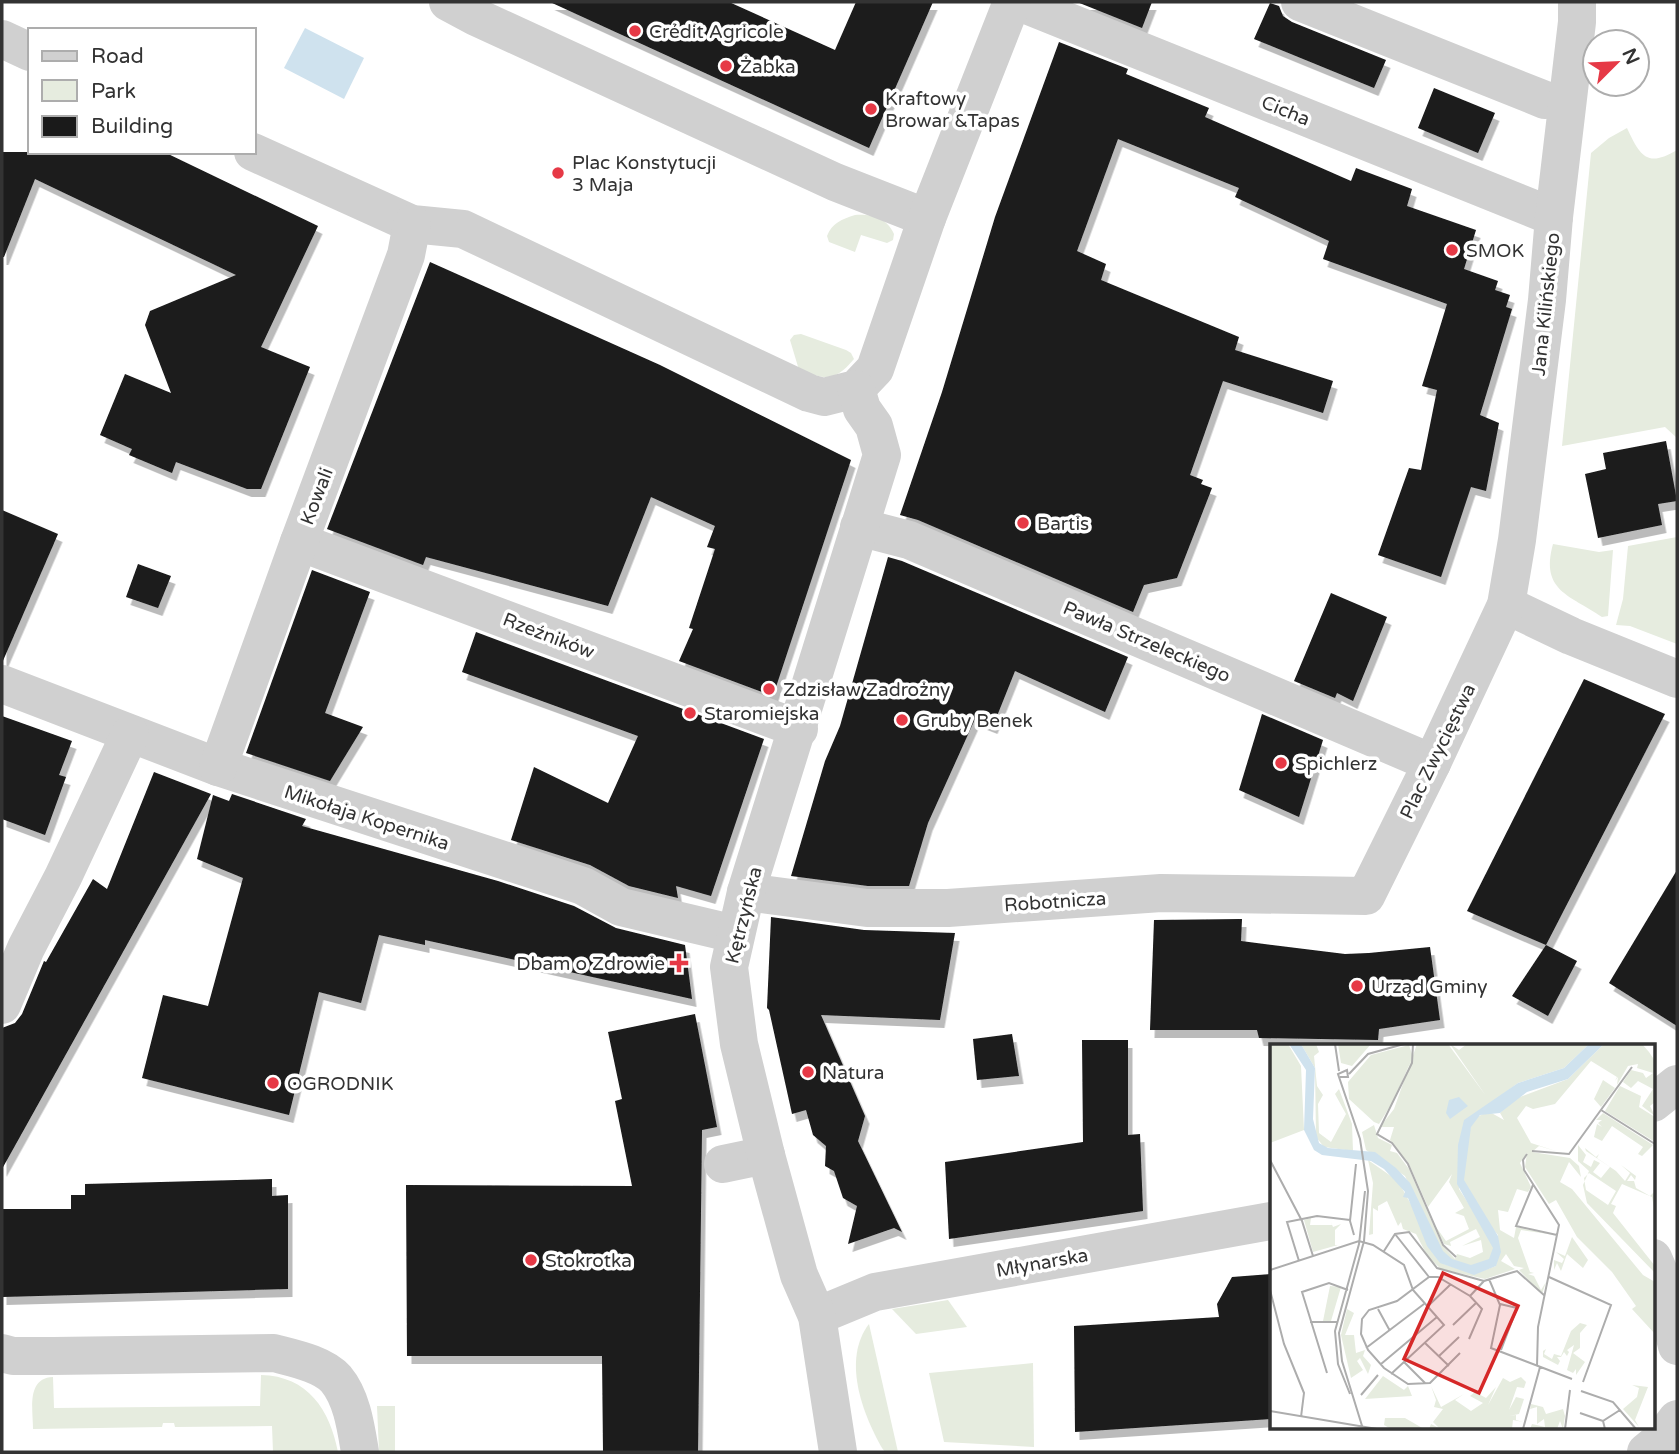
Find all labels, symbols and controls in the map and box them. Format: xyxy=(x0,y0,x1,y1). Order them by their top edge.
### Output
place label: Crédit Agricole xyxy=(649,21,784,43)
marker: Crédit Agricole xyxy=(627,23,643,39)
legend xyxy=(28,28,256,154)
north arrow xyxy=(1581,28,1651,98)
text: Road xyxy=(91,44,144,69)
text: N xyxy=(1617,45,1644,68)
place label: Żabka xyxy=(740,56,796,78)
marker: Żabka xyxy=(718,58,734,74)
text: Park xyxy=(91,79,136,104)
place label: Kraftowy Browar &Tapas xyxy=(885,88,1020,132)
street label: Cicha xyxy=(1258,91,1313,131)
marker: Kraftowy Browar &Tapas xyxy=(863,101,879,117)
text: Building xyxy=(91,114,173,139)
place label: Plac Konstytucji 3 Maja xyxy=(572,152,716,196)
marker: Plac Konstytucji 3 Maja xyxy=(550,165,566,181)
street label: Jana Kilińskiego xyxy=(1528,231,1564,377)
place label: SMOK xyxy=(1466,240,1524,262)
marker: SMOK xyxy=(1444,242,1460,258)
street label: Kowali xyxy=(296,465,338,528)
place label: Bartis xyxy=(1037,513,1089,535)
marker: Bartis xyxy=(1015,515,1031,531)
street label: Pawła Strzeleckiego xyxy=(1060,597,1233,687)
street label: Rzeźników xyxy=(500,608,597,663)
place label: Zdzisław Zadrożny xyxy=(783,679,950,701)
street label: Plac Zwycięstwa xyxy=(1396,680,1480,823)
marker: Zdzisław Zadrożny xyxy=(761,681,777,697)
place label: Staromiejska xyxy=(704,703,819,725)
marker: Staromiejska xyxy=(682,705,698,721)
place label: Gruby Benek xyxy=(916,710,1033,732)
marker: Gruby Benek xyxy=(894,712,910,728)
place label: Spichlerz xyxy=(1295,753,1377,775)
marker: Spichlerz xyxy=(1273,755,1289,771)
street label: Mikołaja Kopernika xyxy=(281,781,452,855)
street label: Kętrzyńska xyxy=(721,864,767,966)
street label: Robotnicza xyxy=(1003,887,1107,917)
place label: Dbam o Zdrowie xyxy=(516,953,665,975)
marker: Dbam o Zdrowie xyxy=(671,955,687,971)
place label: Urząd Gminy xyxy=(1371,976,1487,998)
marker: Urząd Gminy xyxy=(1349,978,1365,994)
inset map xyxy=(1270,1044,1654,1430)
place label: Natura xyxy=(822,1062,885,1084)
marker: Natura xyxy=(800,1064,816,1080)
place label: OGRODNIK xyxy=(287,1073,394,1095)
marker: OGRODNIK xyxy=(265,1075,281,1091)
street label: Młynarska xyxy=(994,1244,1090,1282)
place label: Stokrotka xyxy=(545,1250,632,1272)
marker: Stokrotka xyxy=(523,1252,539,1268)

